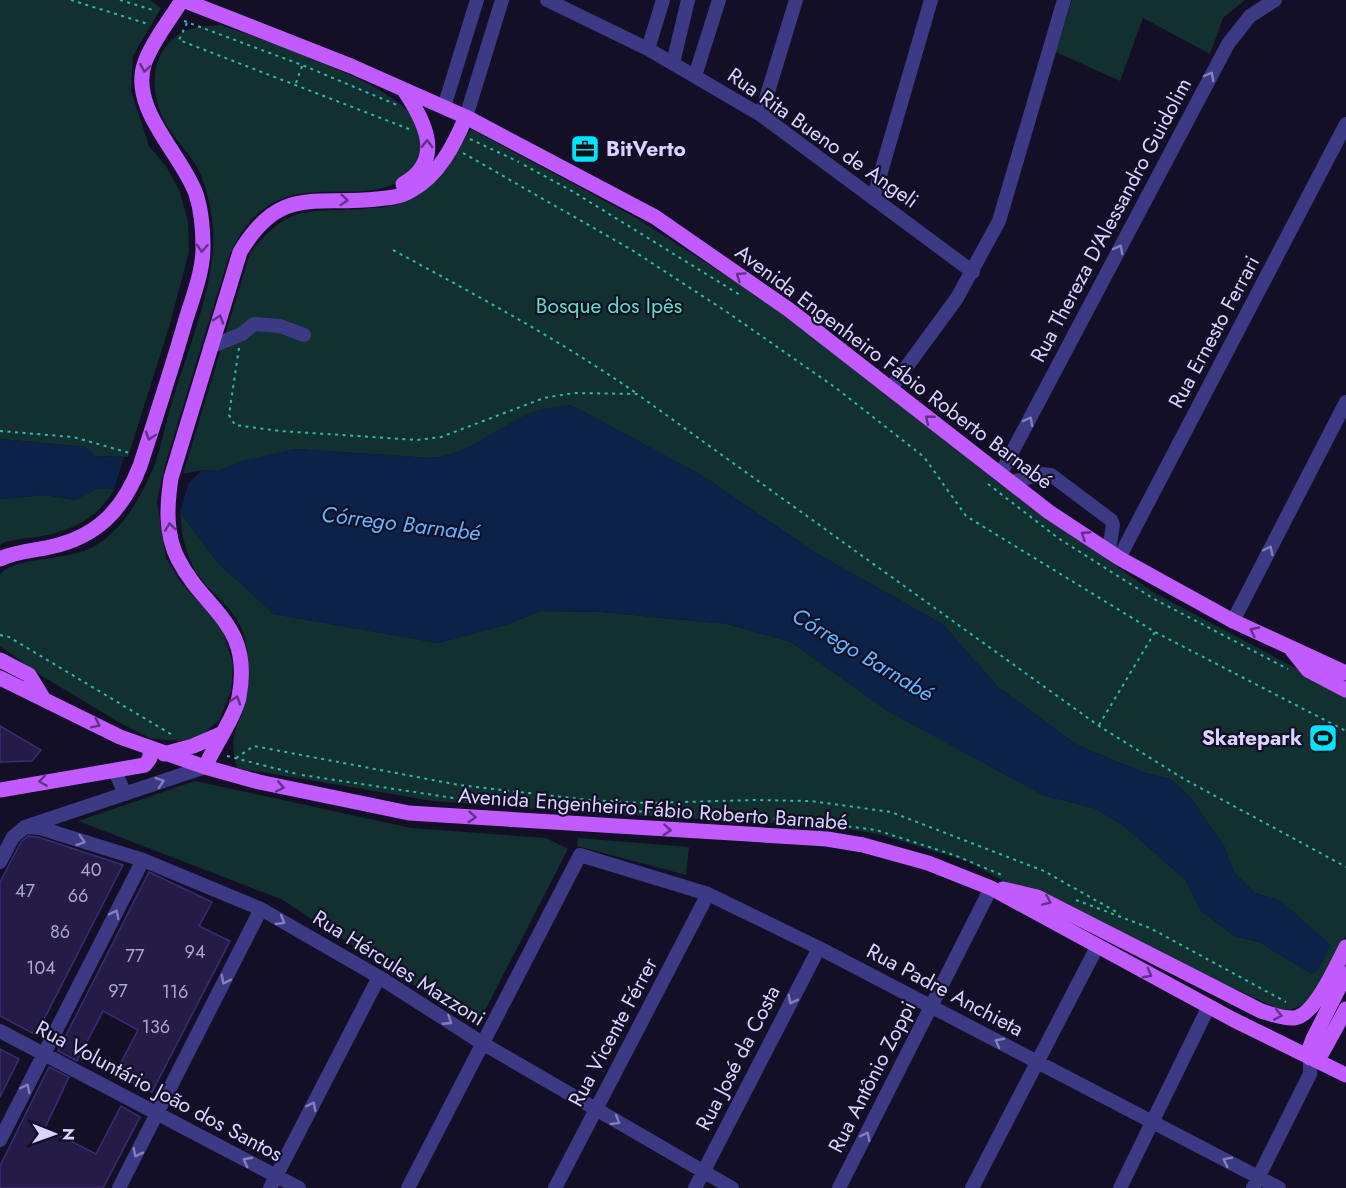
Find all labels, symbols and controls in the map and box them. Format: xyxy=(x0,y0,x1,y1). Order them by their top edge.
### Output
street label: Rua Rita Bueno de Angeli xyxy=(721,61,925,215)
one-way arrow xyxy=(140,63,152,73)
street label: Rua Thereza D'Alessandro Guidolim xyxy=(1023,72,1199,368)
one-way arrow xyxy=(1203,72,1215,83)
office icon: BitVerto xyxy=(569,133,601,165)
place label: BitVerto xyxy=(606,134,686,164)
one-way arrow xyxy=(420,140,433,149)
one-way arrow xyxy=(339,193,349,206)
street label: Avenida Engenheiro Fábio Roberto Barnabé xyxy=(729,237,1059,497)
one-way arrow xyxy=(195,244,208,253)
one-way arrow xyxy=(1112,244,1123,255)
street label: Rua Ernesto Ferrari xyxy=(1161,250,1267,414)
one-way arrow xyxy=(736,272,747,283)
park label: Bosque dos Ipês xyxy=(536,291,682,321)
one-way arrow xyxy=(212,314,224,325)
one-way arrow xyxy=(925,415,936,426)
one-way arrow xyxy=(1022,417,1033,428)
one-way arrow xyxy=(144,430,157,441)
water label: Córrego Barnabé xyxy=(320,497,483,549)
one-way arrow xyxy=(164,523,176,532)
one-way arrow xyxy=(1081,530,1091,542)
one-way arrow xyxy=(1262,546,1273,557)
water label: Córrego Barnabé xyxy=(786,599,941,709)
one-way arrow xyxy=(1250,627,1261,639)
one-way arrow xyxy=(229,695,242,706)
one-way arrow xyxy=(89,717,100,729)
sports icon: Skatepark xyxy=(1307,722,1339,754)
place label: Skatepark xyxy=(1202,723,1302,753)
one-way arrow xyxy=(38,774,47,787)
one-way arrow xyxy=(154,777,165,790)
one-way arrow xyxy=(275,780,285,793)
street label: Avenida Engenheiro Fábio Roberto Barnabé xyxy=(457,780,849,838)
one-way arrow xyxy=(468,811,477,824)
one-way arrow xyxy=(662,823,671,836)
one-way arrow xyxy=(75,834,86,846)
house number: 40 xyxy=(80,857,102,883)
house number: 47 xyxy=(15,878,36,904)
house number: 66 xyxy=(68,883,88,909)
one-way arrow xyxy=(1041,894,1052,906)
street label: Rua Hércules Mazzoni xyxy=(307,903,491,1033)
one-way arrow xyxy=(108,910,119,920)
one-way arrow xyxy=(275,913,286,925)
house number: 86 xyxy=(50,919,70,945)
street label: Rua Padre Anchieta xyxy=(861,936,1029,1044)
house number: 94 xyxy=(185,939,205,965)
house number: 77 xyxy=(126,943,145,969)
street label: Rua Vicente Férrer xyxy=(561,951,665,1112)
house number: 104 xyxy=(26,955,56,981)
one-way arrow xyxy=(1142,967,1153,978)
one-way arrow xyxy=(221,973,232,984)
house number: 97 xyxy=(108,978,128,1004)
house number: 116 xyxy=(162,979,188,1005)
street label: Rua José da Costa xyxy=(689,980,787,1136)
one-way arrow xyxy=(788,993,799,1004)
street label: Rua Antônio Zoppi xyxy=(821,996,923,1158)
one-way arrow xyxy=(1273,1008,1283,1021)
street label: Rua Voluntário João dos Santos xyxy=(30,1013,288,1169)
house number: 136 xyxy=(142,1014,170,1040)
one-way arrow xyxy=(442,1014,452,1026)
one-way arrow xyxy=(994,1037,1005,1049)
one-way arrow xyxy=(19,1083,31,1094)
one-way arrow xyxy=(305,1102,316,1113)
north arrow xyxy=(24,1104,84,1164)
one-way arrow xyxy=(610,1114,620,1125)
text: N xyxy=(57,1128,80,1141)
one-way arrow xyxy=(858,1131,870,1142)
one-way arrow xyxy=(132,1147,144,1158)
one-way arrow xyxy=(1223,1156,1234,1168)
one-way arrow xyxy=(243,1157,253,1168)

